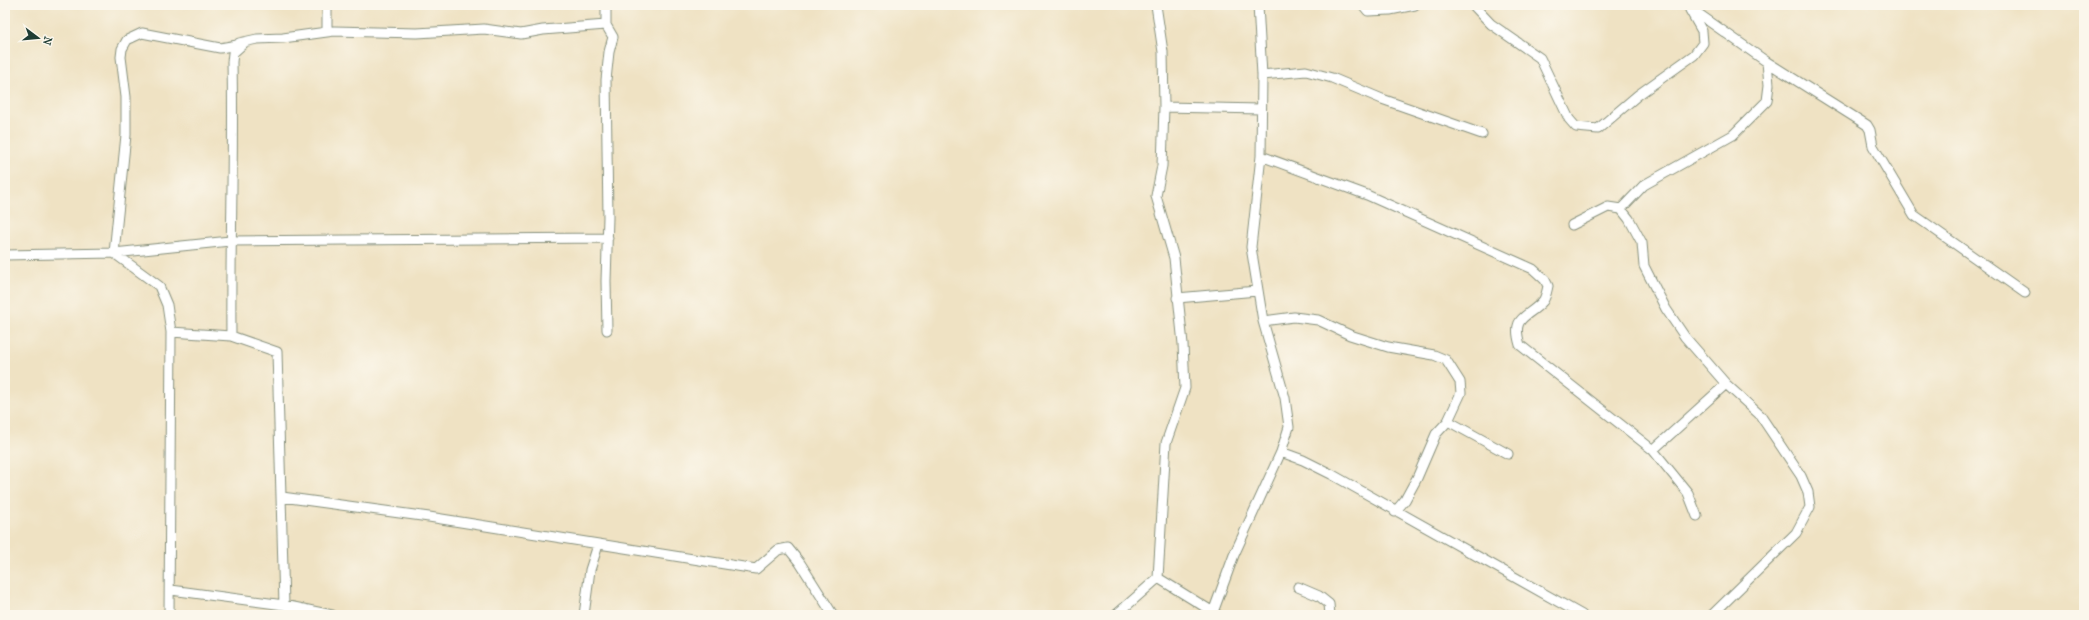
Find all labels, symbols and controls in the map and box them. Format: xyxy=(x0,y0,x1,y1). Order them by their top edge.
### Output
north arrow xyxy=(18,18,58,58)
text: N xyxy=(40,35,55,47)

